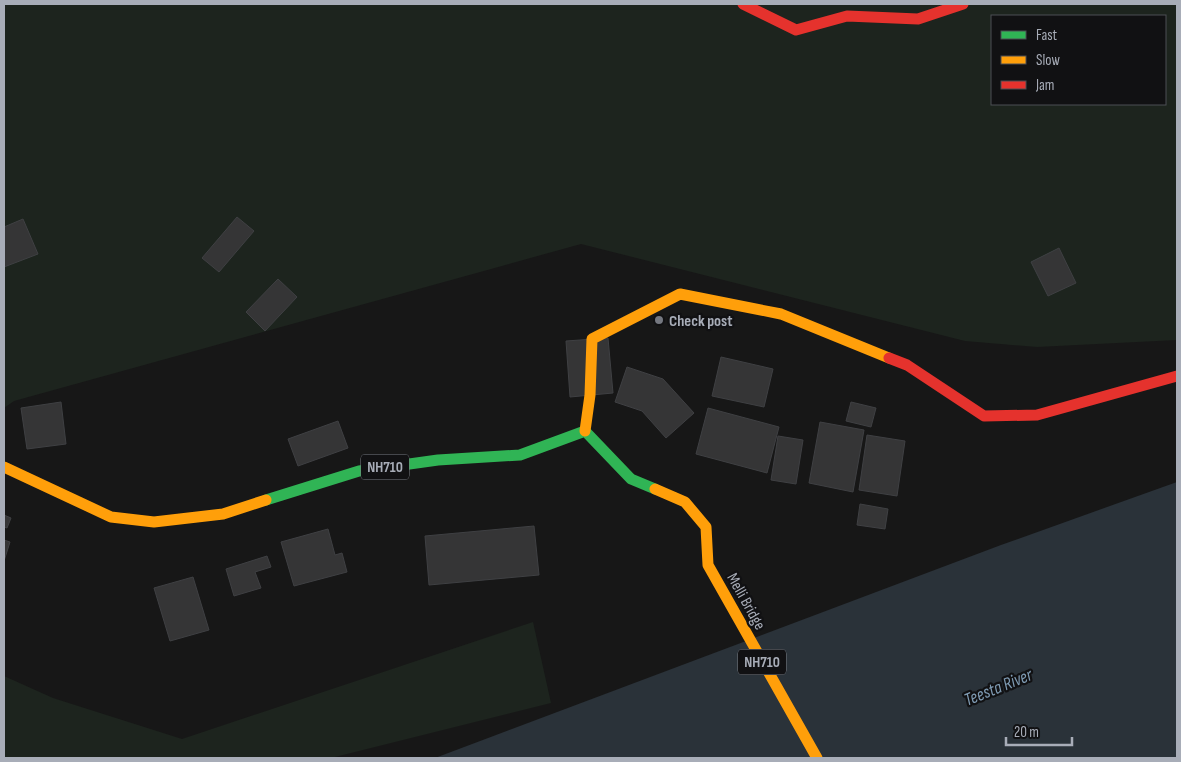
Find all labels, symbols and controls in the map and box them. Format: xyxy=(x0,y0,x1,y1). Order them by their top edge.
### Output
legend xyxy=(991,15,1166,105)
text: Fast xyxy=(1036,26,1058,45)
text: Slow xyxy=(1036,51,1060,70)
text: Jam xyxy=(1035,76,1054,95)
place label: Check post xyxy=(669,312,733,331)
marker: Check post xyxy=(653,314,665,326)
road number: NH710 xyxy=(361,454,409,480)
street label: Melli Bridge xyxy=(722,570,769,633)
road number: NH710 xyxy=(738,650,786,674)
water label: Teesta River xyxy=(961,664,1036,711)
scale bar xyxy=(1006,714,1072,746)
text: 20 m xyxy=(1014,723,1039,742)

